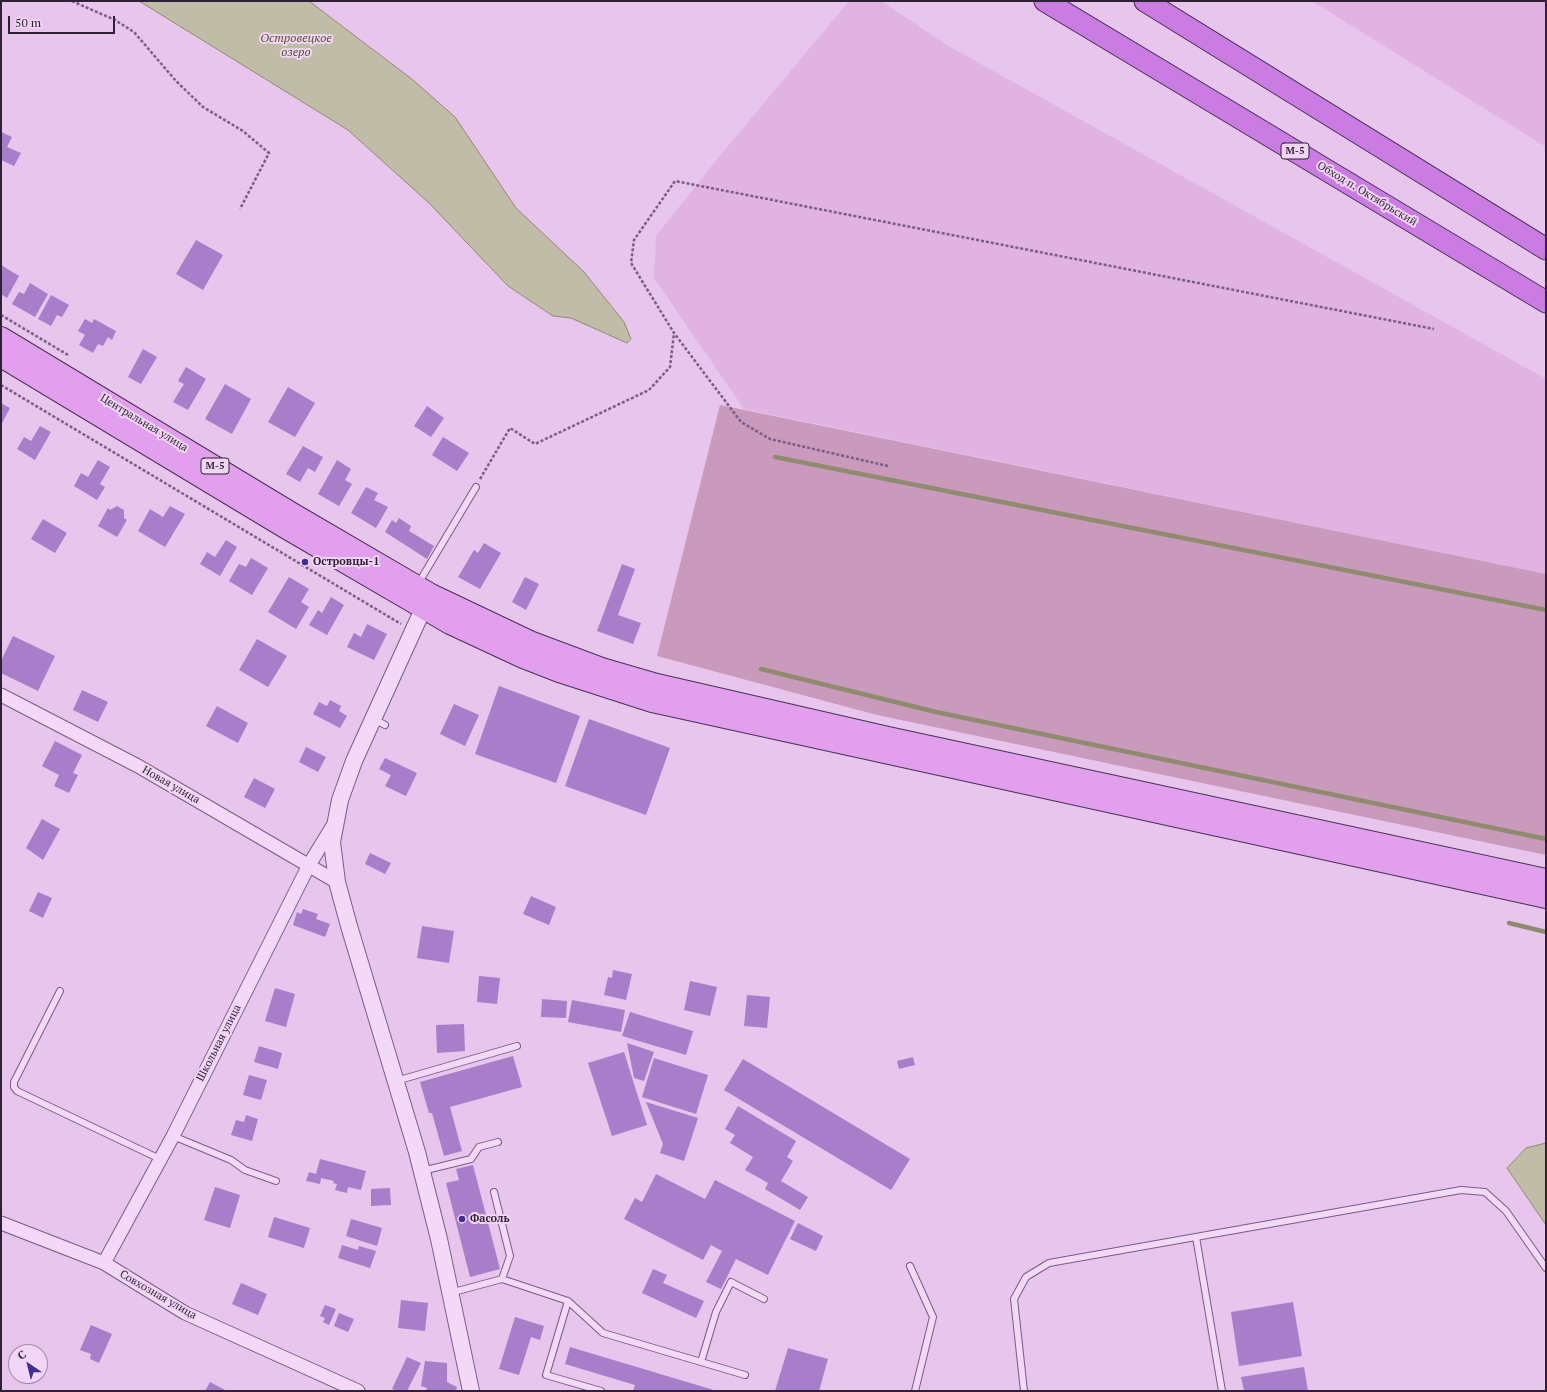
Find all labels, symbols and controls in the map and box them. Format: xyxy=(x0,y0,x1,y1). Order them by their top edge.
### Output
scale bar xyxy=(10,8,117,34)
text: 50 m xyxy=(15,15,41,30)
water label: Островецкое озеро xyxy=(260,32,332,60)
road number: М-5 xyxy=(1281,143,1309,159)
street label: Обход п. Октябрьский xyxy=(1315,159,1419,229)
street label: Центральная улица xyxy=(98,392,190,454)
road number: М-5 xyxy=(201,458,229,474)
place label: Островцы-1 xyxy=(313,555,379,569)
marker: Островцы-1 xyxy=(300,557,310,567)
street label: Новая улица xyxy=(140,763,202,807)
street label: Школьная улица xyxy=(194,1002,244,1084)
place label: Фасоль xyxy=(470,1212,509,1226)
marker: Фасоль xyxy=(457,1214,467,1224)
street label: Совхозная улица xyxy=(117,1268,199,1322)
north arrow xyxy=(8,1344,48,1384)
text: С xyxy=(15,1347,29,1363)

